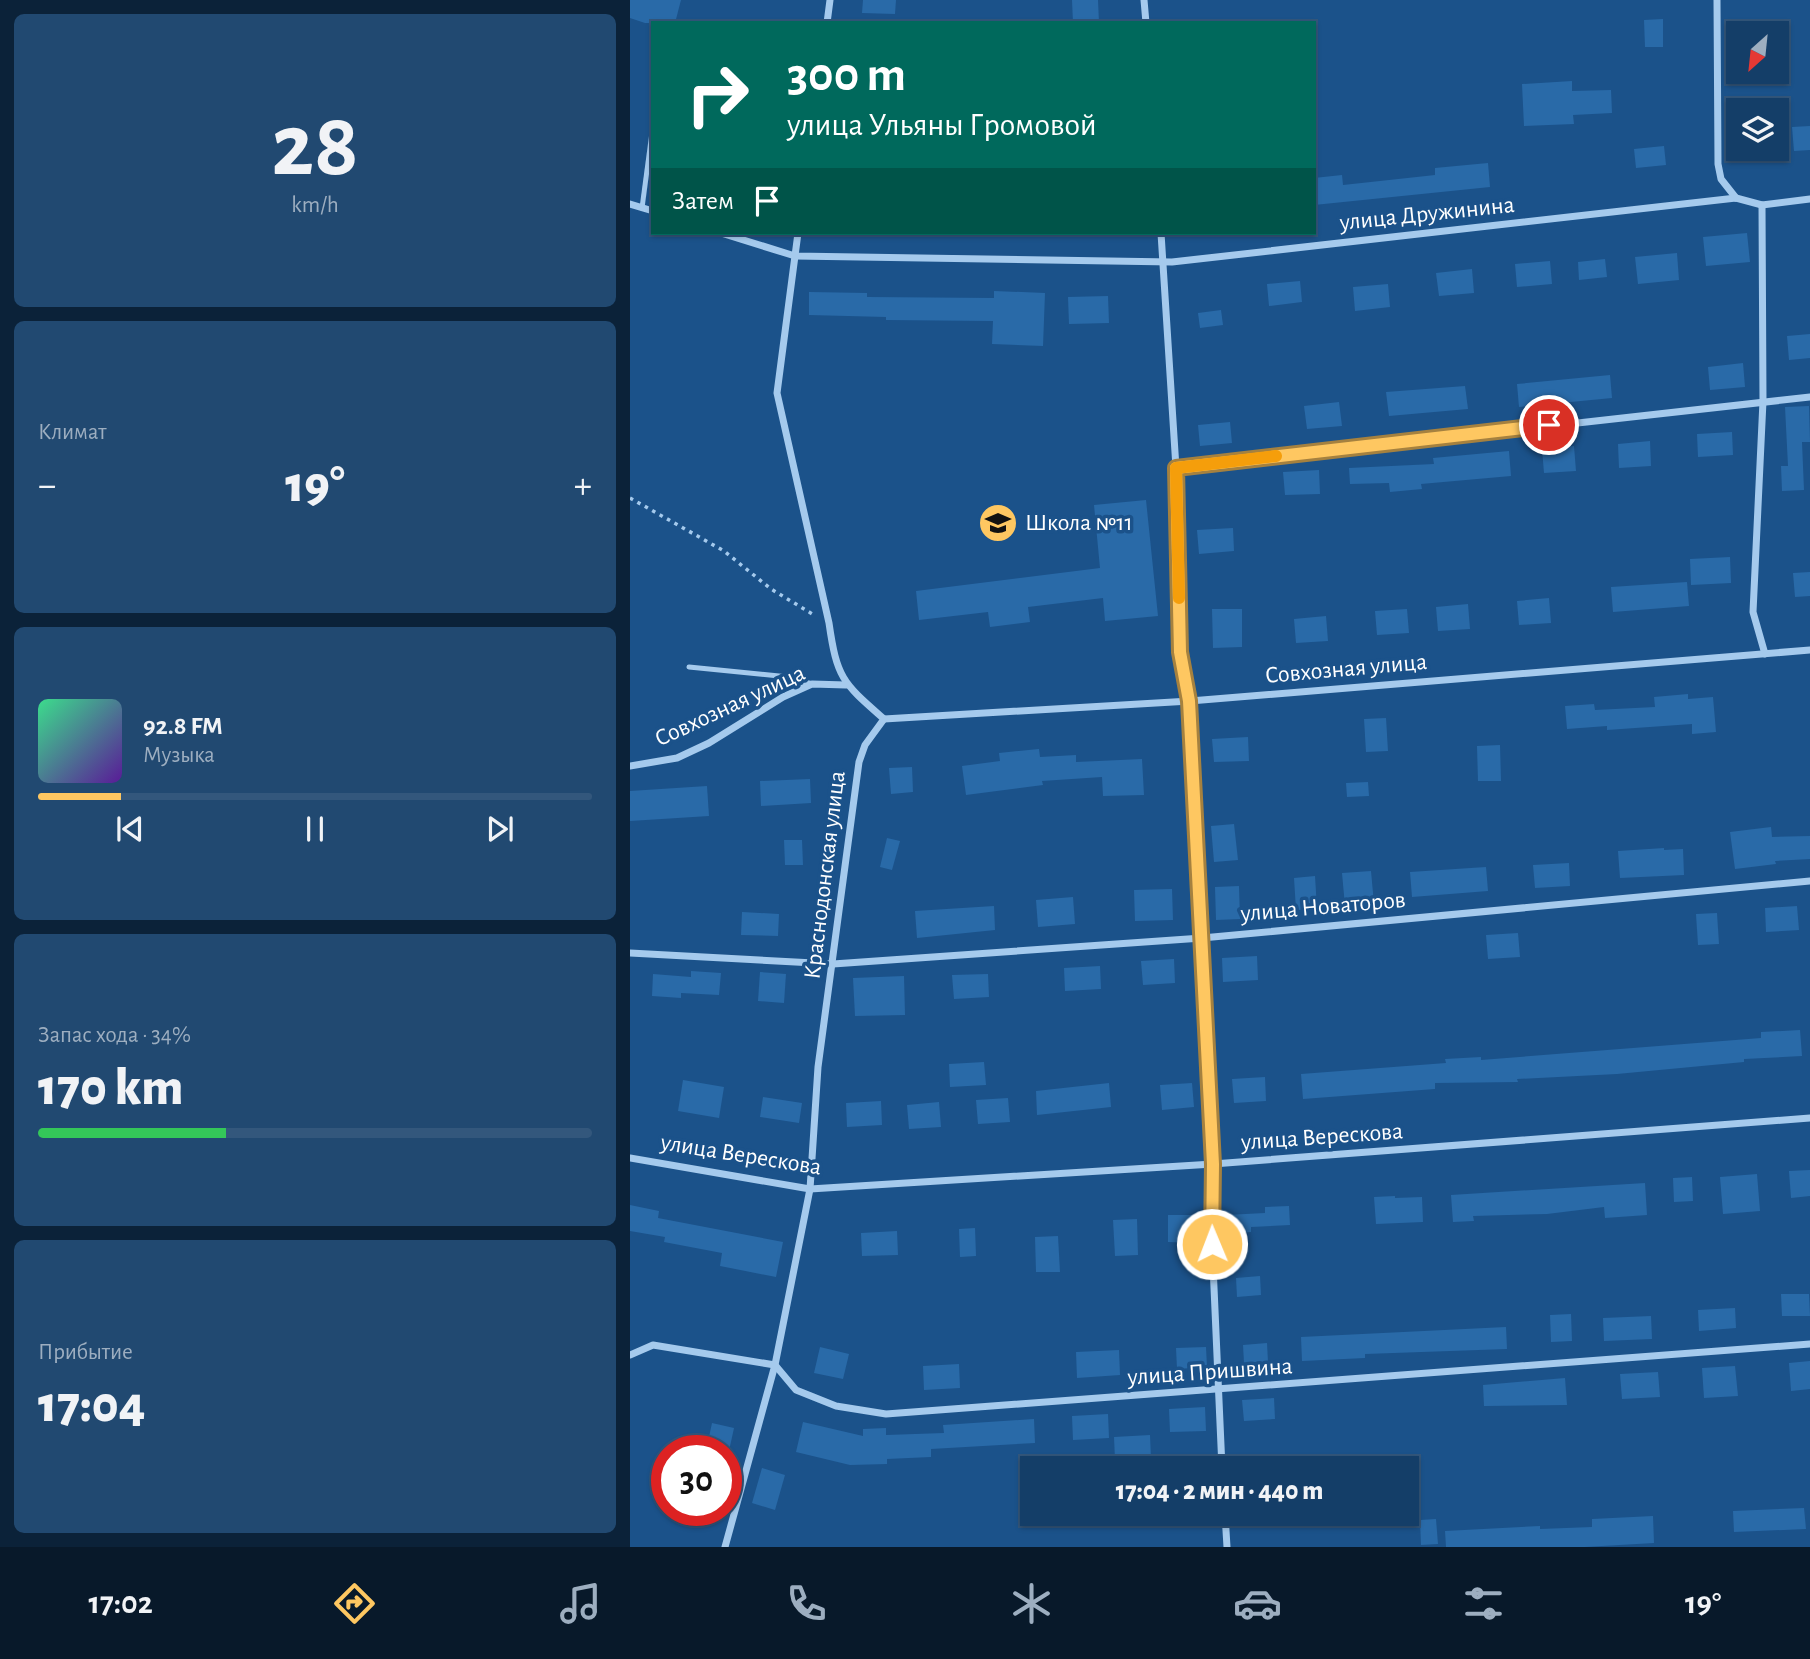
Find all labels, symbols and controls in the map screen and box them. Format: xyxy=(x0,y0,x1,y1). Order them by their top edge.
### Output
north arrow xyxy=(1726,21,1788,84)
map controls xyxy=(1726,21,1789,161)
icon: right xyxy=(672,49,763,140)
text: 300 m xyxy=(787,51,906,100)
button: layers xyxy=(1726,98,1789,161)
text: 28 xyxy=(271,101,359,192)
text: улица Ульяны Громовой xyxy=(787,109,1097,141)
icon: arrive xyxy=(748,182,786,220)
text: Затем xyxy=(672,188,734,214)
street label: улица Дружинина xyxy=(1337,193,1516,235)
text: km/h xyxy=(291,194,339,217)
pin xyxy=(1519,395,1579,455)
icon: arrive xyxy=(1530,406,1568,444)
text: Климат xyxy=(38,421,107,444)
text: 19° xyxy=(285,459,345,511)
text: − xyxy=(38,467,56,505)
text: + xyxy=(574,467,592,505)
school or university icon: Школа №11 xyxy=(977,502,1019,544)
place label: Школа №11 xyxy=(1025,511,1133,535)
street label: Совхозная улица xyxy=(1264,650,1428,688)
street label: Совхозная улица xyxy=(651,661,809,751)
text: 92.8 FM xyxy=(143,713,223,739)
text: Музыка xyxy=(143,744,215,767)
street label: Краснодонская улица xyxy=(800,769,850,981)
icon: previous xyxy=(111,810,149,848)
icon: pause xyxy=(296,810,334,848)
icon: next xyxy=(481,810,519,848)
street label: улица Новаторов xyxy=(1238,888,1407,926)
text: Запас хода · 34% xyxy=(38,1024,191,1047)
text: 170 km xyxy=(38,1062,183,1114)
street label: улица Верескова xyxy=(1239,1119,1404,1155)
street label: улица Верескова xyxy=(658,1130,823,1180)
position arrow xyxy=(1175,1207,1249,1281)
text: Прибытие xyxy=(38,1341,133,1364)
street label: улица Пришвина xyxy=(1126,1354,1293,1390)
text: 17:04 xyxy=(38,1379,146,1431)
speed limit sign: 30 xyxy=(651,1435,742,1526)
text: 17:04 · 2 мин · 440 m xyxy=(1116,1478,1323,1504)
icon: directions xyxy=(330,1579,379,1628)
icon: music xyxy=(556,1579,605,1628)
icon: phone xyxy=(782,1579,831,1628)
icon: climate xyxy=(1007,1579,1056,1628)
icon: car xyxy=(1233,1579,1282,1628)
icon: filters xyxy=(1459,1579,1508,1628)
text: 17:02 xyxy=(88,1587,153,1619)
text: 19° xyxy=(1685,1587,1721,1619)

